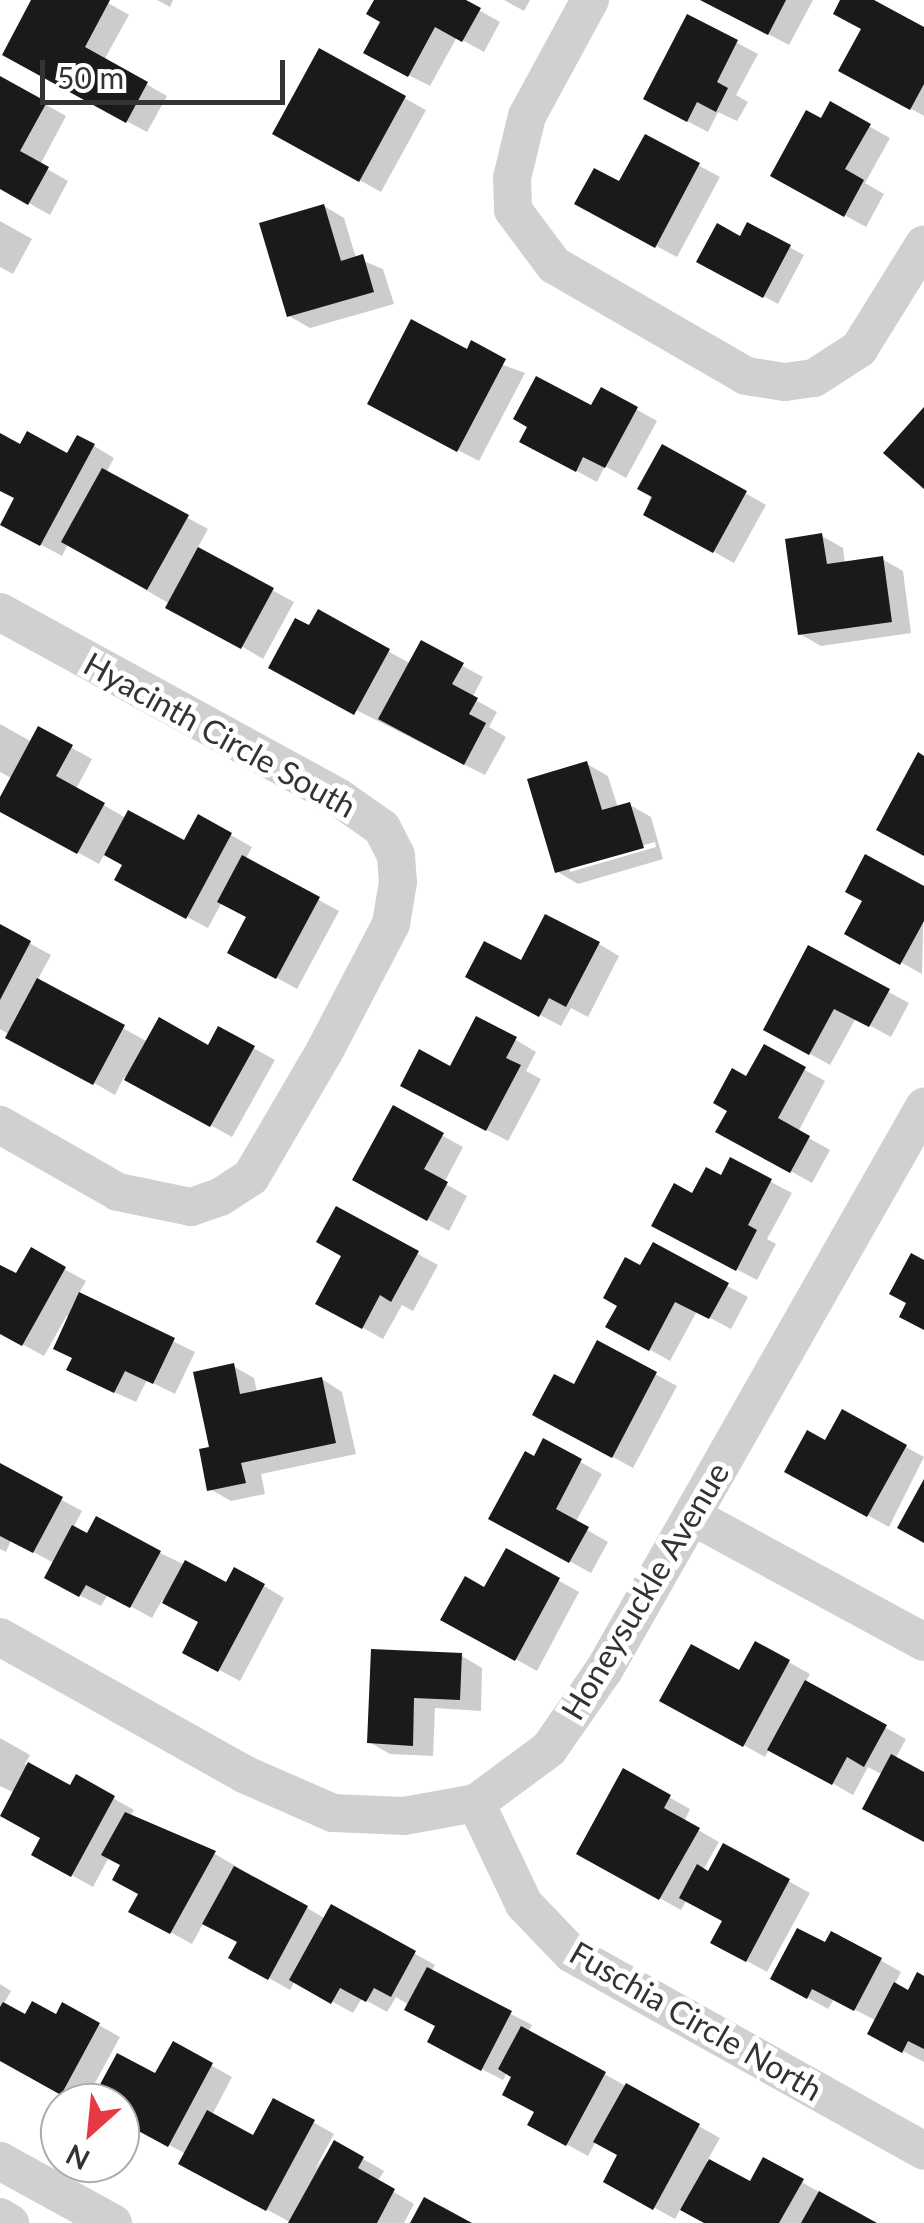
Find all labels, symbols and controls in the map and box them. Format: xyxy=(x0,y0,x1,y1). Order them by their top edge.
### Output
scale bar xyxy=(45,40,290,102)
text: 50 m xyxy=(57,59,124,95)
street label: Hyacinth Circle South xyxy=(77,644,363,826)
street label: Honeysuckle Avenue xyxy=(553,1455,737,1727)
street label: Fuschia Circle North xyxy=(563,1933,829,2109)
north arrow xyxy=(40,2083,140,2183)
text: N xyxy=(60,2138,95,2178)

